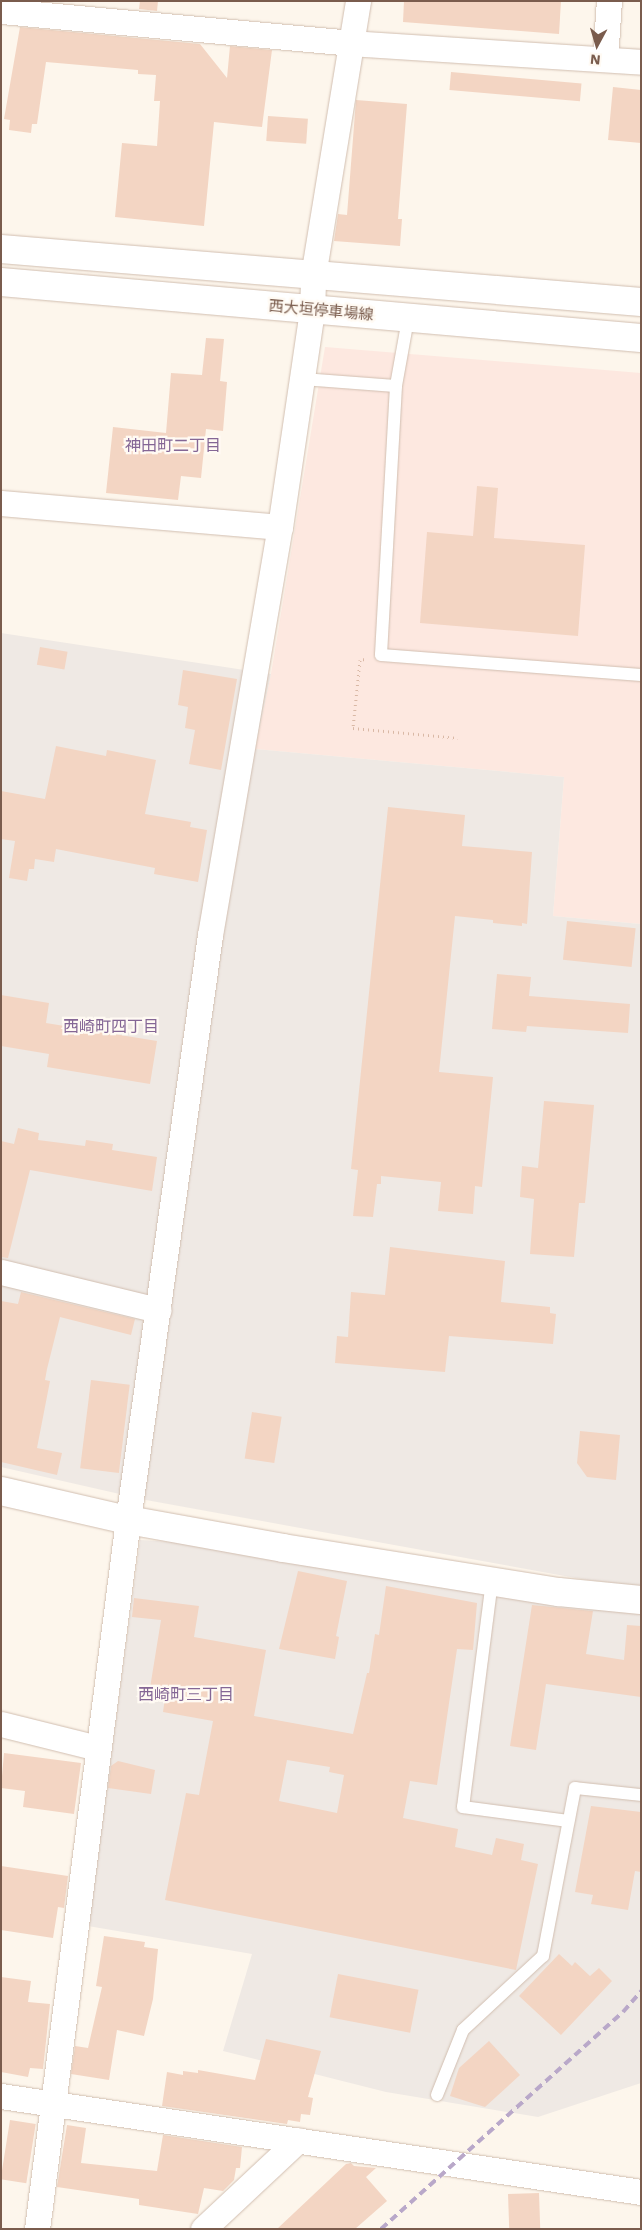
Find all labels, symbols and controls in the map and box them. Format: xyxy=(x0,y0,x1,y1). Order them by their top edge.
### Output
north arrow xyxy=(572,20,622,70)
text: N xyxy=(589,51,601,68)
street label: 西大垣停車場線 xyxy=(268,297,374,325)
district label: 神田町二丁目 xyxy=(125,436,221,456)
district label: 西崎町四丁目 xyxy=(63,1017,159,1037)
district label: 西崎町三丁目 xyxy=(138,1685,234,1705)

